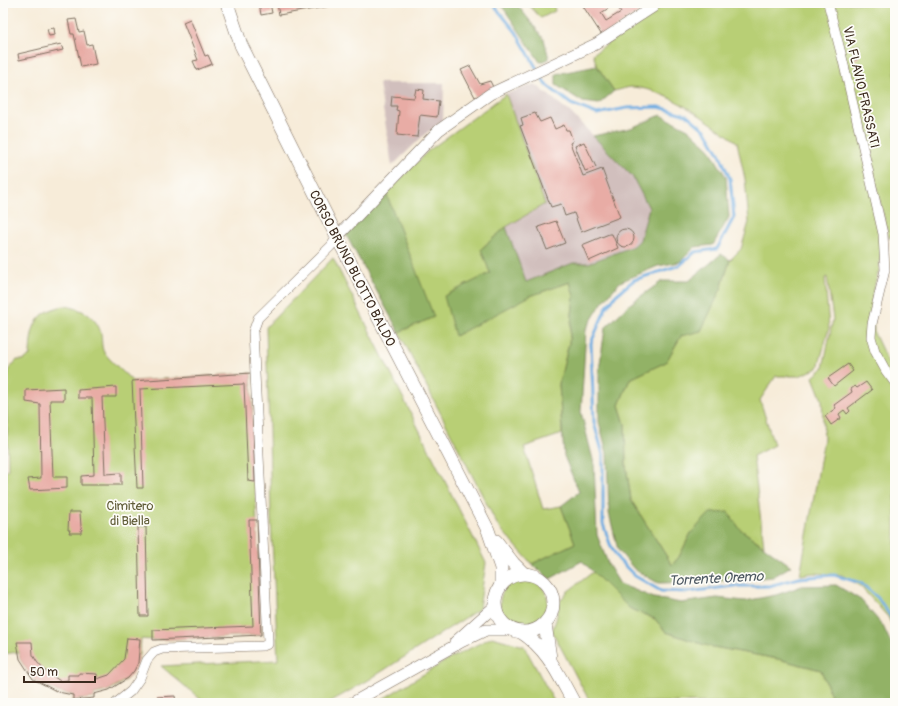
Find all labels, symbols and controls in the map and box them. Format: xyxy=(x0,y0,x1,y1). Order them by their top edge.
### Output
street label: VIA FLAVIO FRASSATI xyxy=(839,25,883,150)
street label: CORSO BRUNO BLOTTO BALDO xyxy=(306,188,399,349)
park label: Cimitero di Biella xyxy=(107,498,153,529)
water label: Torrente Oremo xyxy=(668,567,765,589)
scale bar xyxy=(24,658,95,684)
text: 50 m xyxy=(30,665,58,680)

